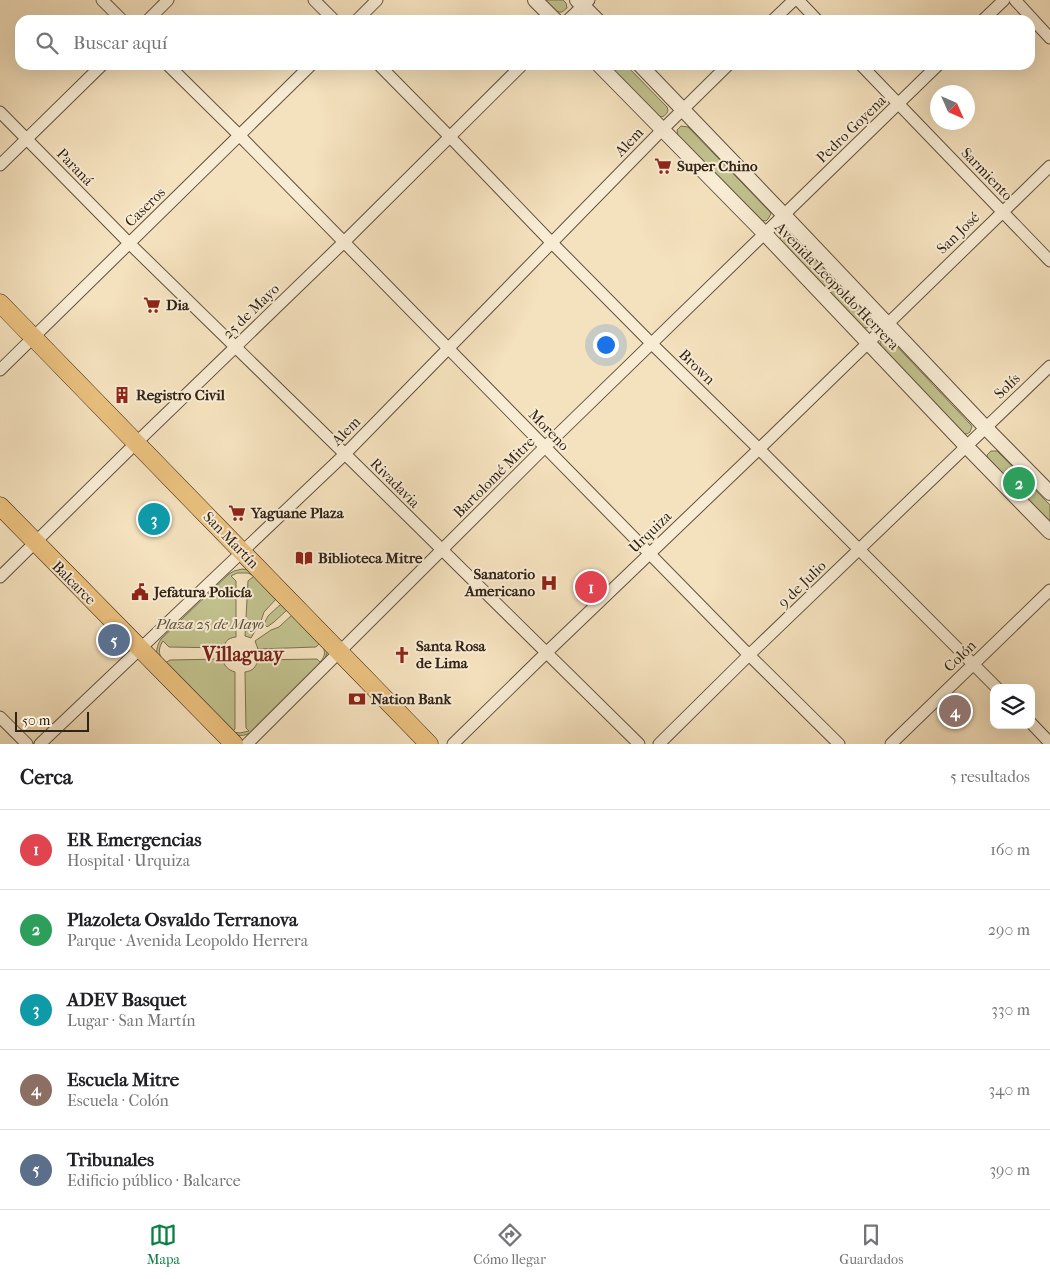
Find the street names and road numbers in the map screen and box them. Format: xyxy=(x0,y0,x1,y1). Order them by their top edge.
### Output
street label: Pedro Goyena xyxy=(812,91,890,167)
street label: Alem xyxy=(610,123,648,161)
street label: Sarmiento xyxy=(957,144,1017,205)
street label: Paraná xyxy=(53,145,98,190)
street label: Caseros xyxy=(121,183,169,231)
street label: San José xyxy=(933,208,984,258)
street label: Avenida Leopoldo Herrera xyxy=(771,218,904,354)
street label: 25 de Mayo xyxy=(219,279,283,342)
street label: Brown xyxy=(675,346,719,389)
street label: Solís xyxy=(990,369,1024,403)
street label: Moreno xyxy=(525,405,573,455)
street label: Alem xyxy=(327,412,365,450)
street label: Bartolomé Mitre xyxy=(450,432,539,521)
street label: Rivadavia xyxy=(366,454,424,512)
street label: Urquiza xyxy=(625,507,676,557)
street label: San Martín xyxy=(199,508,263,572)
street label: 9 de Julio xyxy=(774,556,830,611)
street label: Balcarce xyxy=(48,557,100,609)
street label: Colón xyxy=(940,636,980,676)

